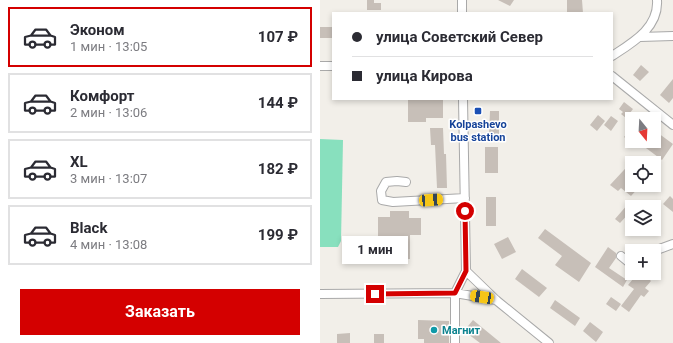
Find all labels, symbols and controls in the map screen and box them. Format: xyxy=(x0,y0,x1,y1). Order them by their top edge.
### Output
icon: car xyxy=(22,19,58,55)
text: Эконом xyxy=(70,21,125,39)
text: 107 ₽ xyxy=(258,28,298,46)
text: улица Советский Север xyxy=(376,28,543,46)
text: 1 мин · 13:05 xyxy=(70,39,147,54)
text: улица Кирова xyxy=(376,67,473,85)
icon: car xyxy=(22,85,58,121)
text: Комфорт xyxy=(70,87,134,105)
text: 144 ₽ xyxy=(258,94,298,112)
text: 2 мин · 13:06 xyxy=(70,105,147,120)
marker: Kolpashevo bus station xyxy=(473,106,483,116)
north arrow xyxy=(625,112,661,148)
map controls xyxy=(625,112,661,280)
place label: Kolpashevo bus station xyxy=(449,118,507,144)
icon: car xyxy=(22,151,58,187)
text: XL xyxy=(70,153,88,171)
button: locate xyxy=(625,156,661,192)
text: 182 ₽ xyxy=(258,160,298,178)
text: 3 мин · 13:07 xyxy=(70,171,147,186)
car xyxy=(419,193,443,207)
button: layers xyxy=(625,200,661,236)
route start xyxy=(456,202,474,220)
icon: car xyxy=(22,217,58,253)
text: Black xyxy=(70,219,107,237)
text: 199 ₽ xyxy=(258,226,298,244)
callout: 1 мин xyxy=(342,236,408,264)
text: 4 мин · 13:08 xyxy=(70,237,147,252)
text: 1 мин xyxy=(357,242,393,257)
button: + xyxy=(625,244,661,280)
route end xyxy=(366,285,384,303)
button: Заказать xyxy=(20,289,300,335)
car xyxy=(469,289,495,305)
place label: Магнит xyxy=(442,324,481,337)
marker: Магнит xyxy=(429,325,439,335)

